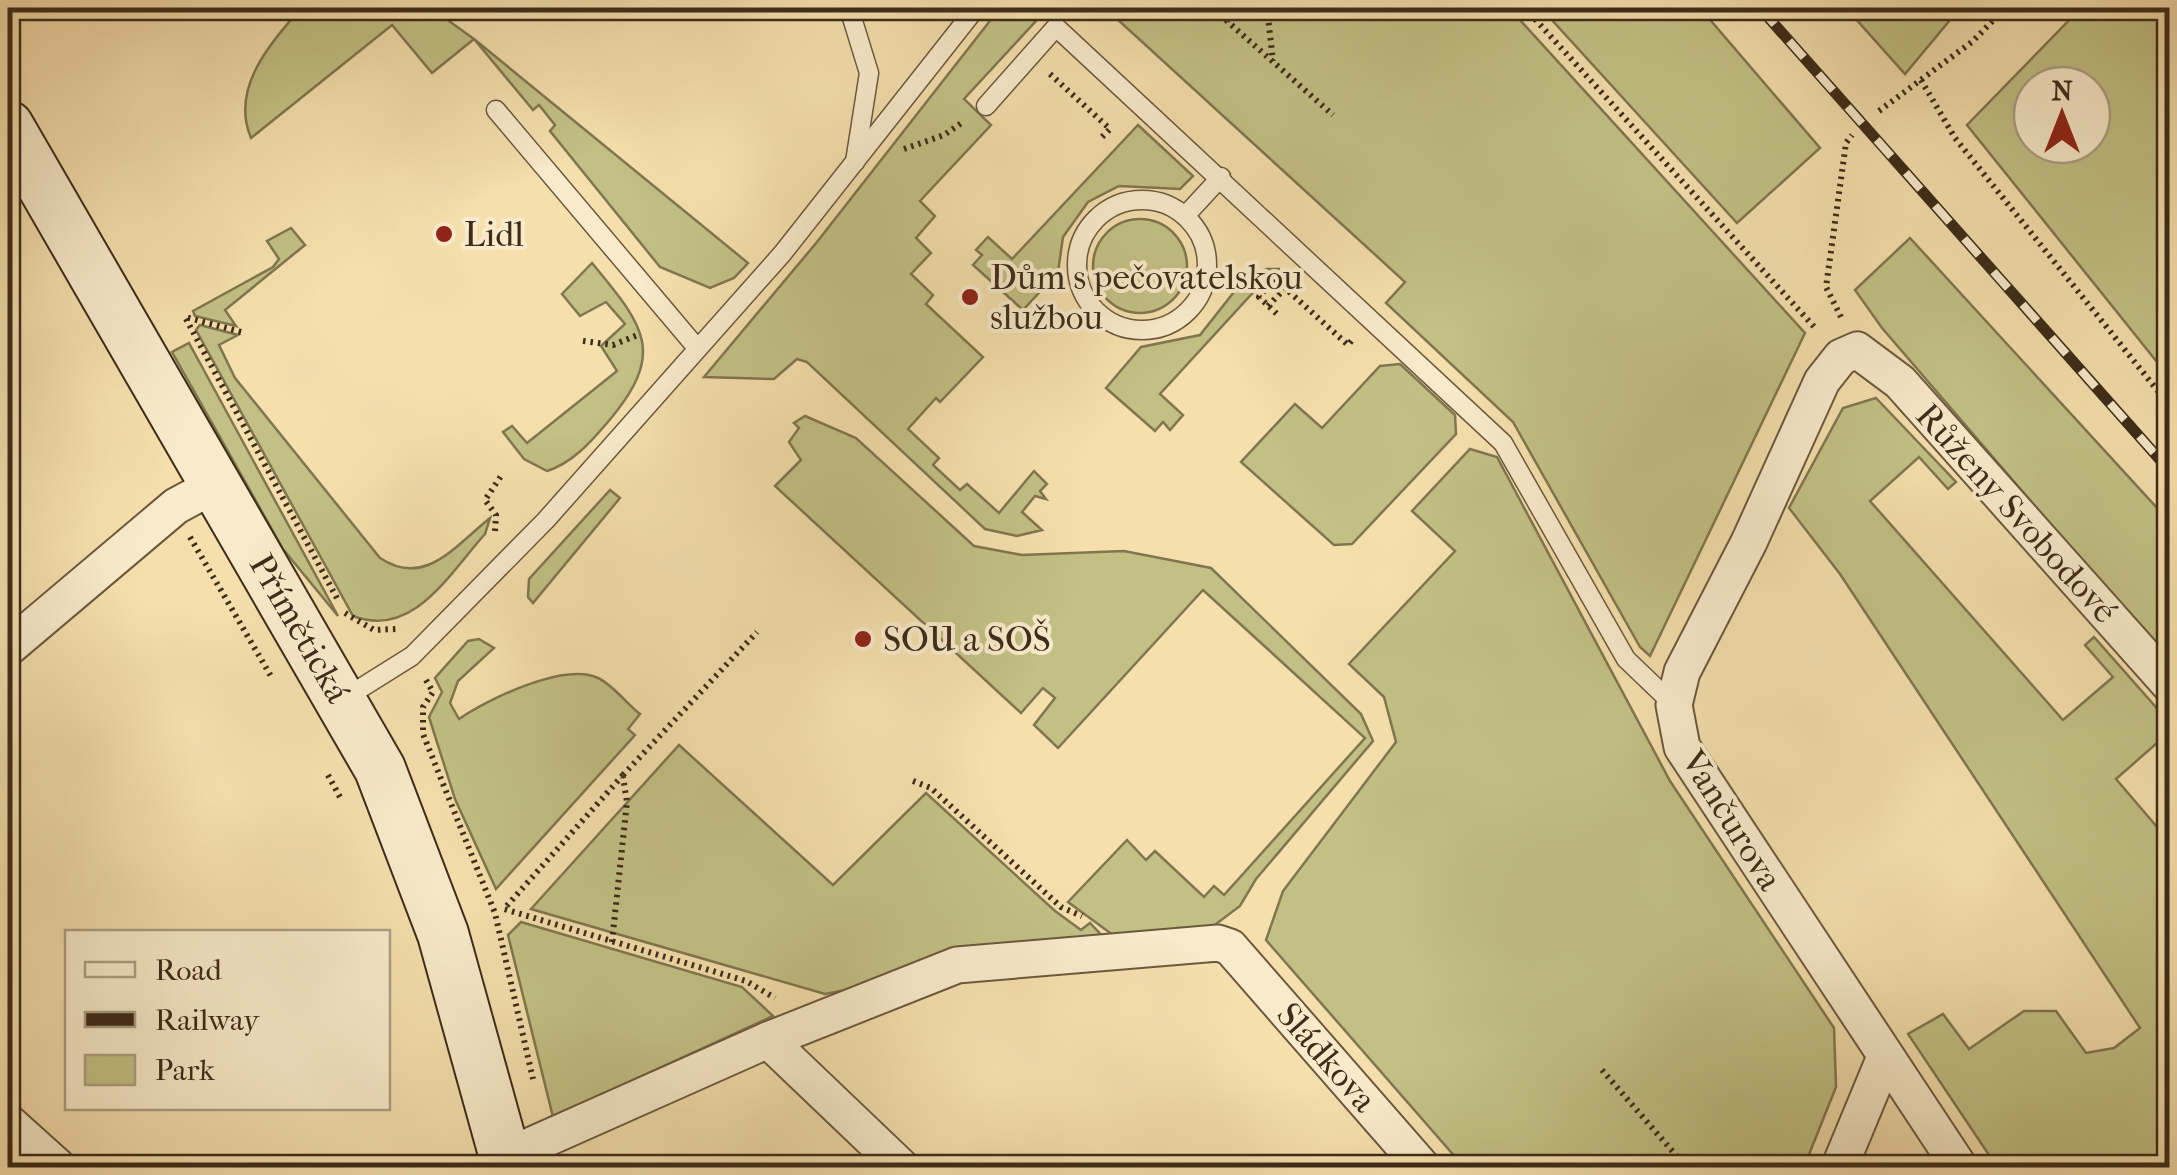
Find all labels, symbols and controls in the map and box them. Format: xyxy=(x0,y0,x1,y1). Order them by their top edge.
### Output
north arrow xyxy=(2012,65,2112,165)
text: N xyxy=(2051,74,2073,107)
place label: Lidl xyxy=(464,214,524,255)
marker: Lidl xyxy=(433,223,455,245)
place label: Dům s pečovatelskou službou xyxy=(990,257,1303,338)
marker: Dům s pečovatelskou službou xyxy=(959,286,981,308)
street label: Růženy Svobodové xyxy=(1907,395,2126,631)
street label: Přímětická xyxy=(241,547,359,710)
place label: SOU a SOŠ xyxy=(883,618,1051,660)
marker: SOU a SOŠ xyxy=(852,628,874,650)
street label: Vančurova xyxy=(1672,742,1791,899)
legend xyxy=(65,930,390,1110)
text: Road xyxy=(155,953,222,988)
street label: Sládkova xyxy=(1268,994,1386,1121)
text: Railway xyxy=(155,1003,260,1038)
text: Park xyxy=(155,1053,215,1088)

